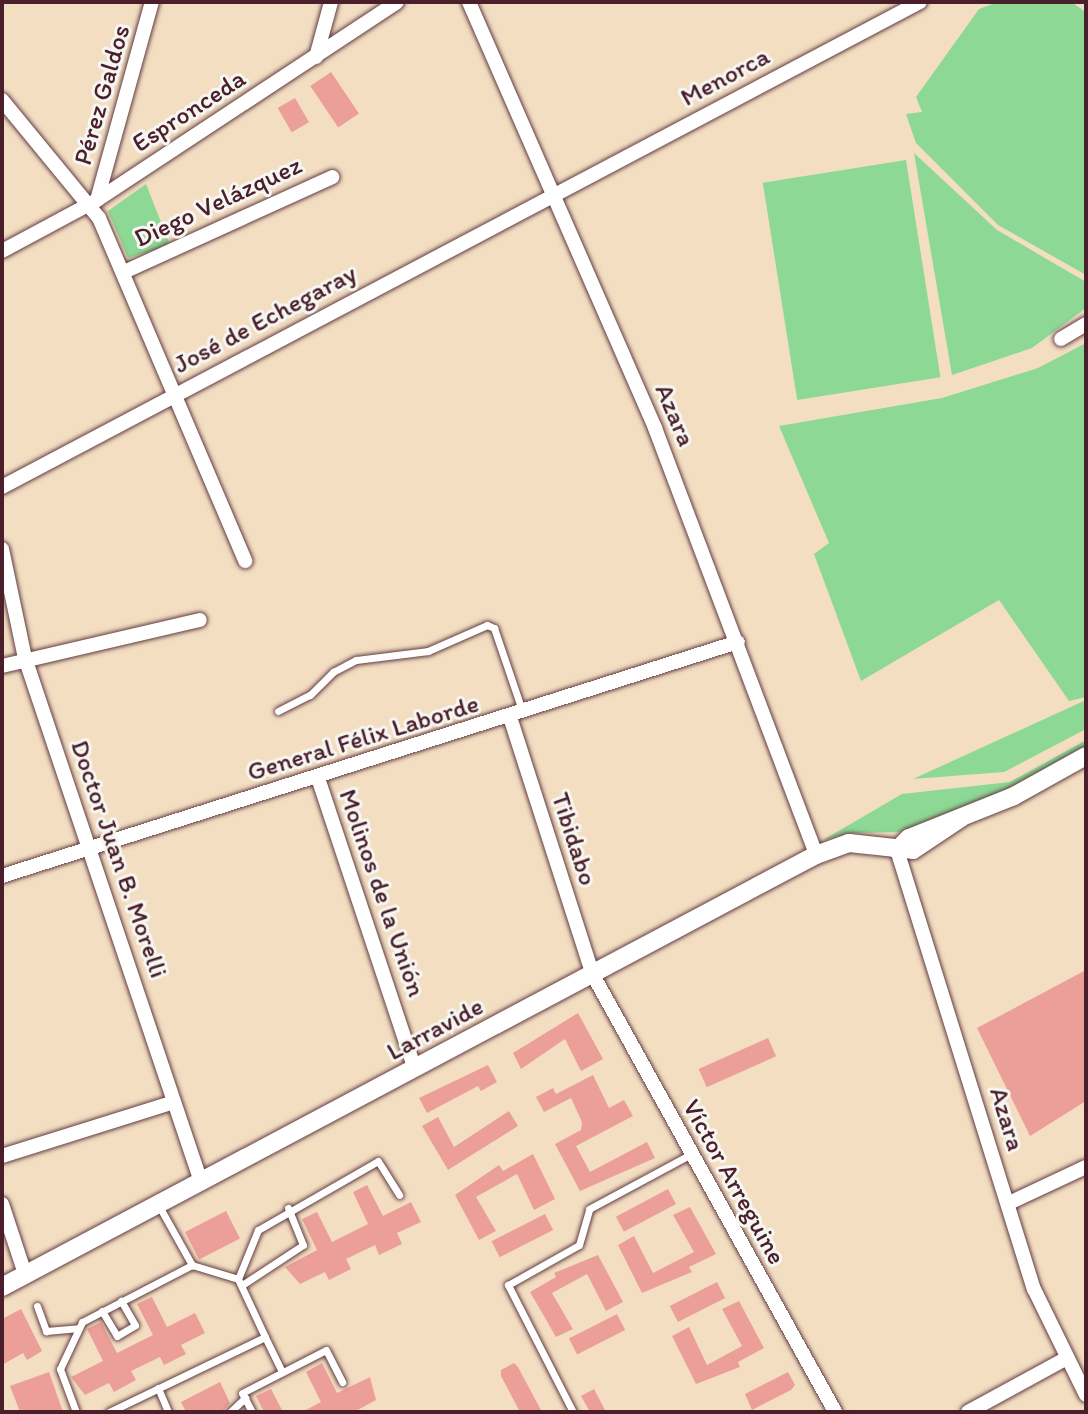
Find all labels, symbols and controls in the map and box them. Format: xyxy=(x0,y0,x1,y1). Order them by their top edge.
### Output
street label: Pérez Galdos xyxy=(67,21,137,169)
street label: Menorca xyxy=(675,41,775,113)
street label: Espronceda xyxy=(126,63,252,159)
street label: Diego Velázquez xyxy=(130,150,306,254)
street label: José de Echegaray xyxy=(168,258,362,380)
street label: Azara xyxy=(648,379,702,451)
street label: General Félix Laborde xyxy=(243,688,483,788)
street label: Doctor Juan B. Morelli xyxy=(64,736,174,982)
street label: Molinos de la Unión xyxy=(332,785,432,1001)
street label: Tibidabo xyxy=(544,789,604,889)
street label: Larravide xyxy=(381,991,489,1067)
street label: Azara xyxy=(983,1083,1031,1155)
street label: Víctor Arreguine xyxy=(676,1094,792,1270)

